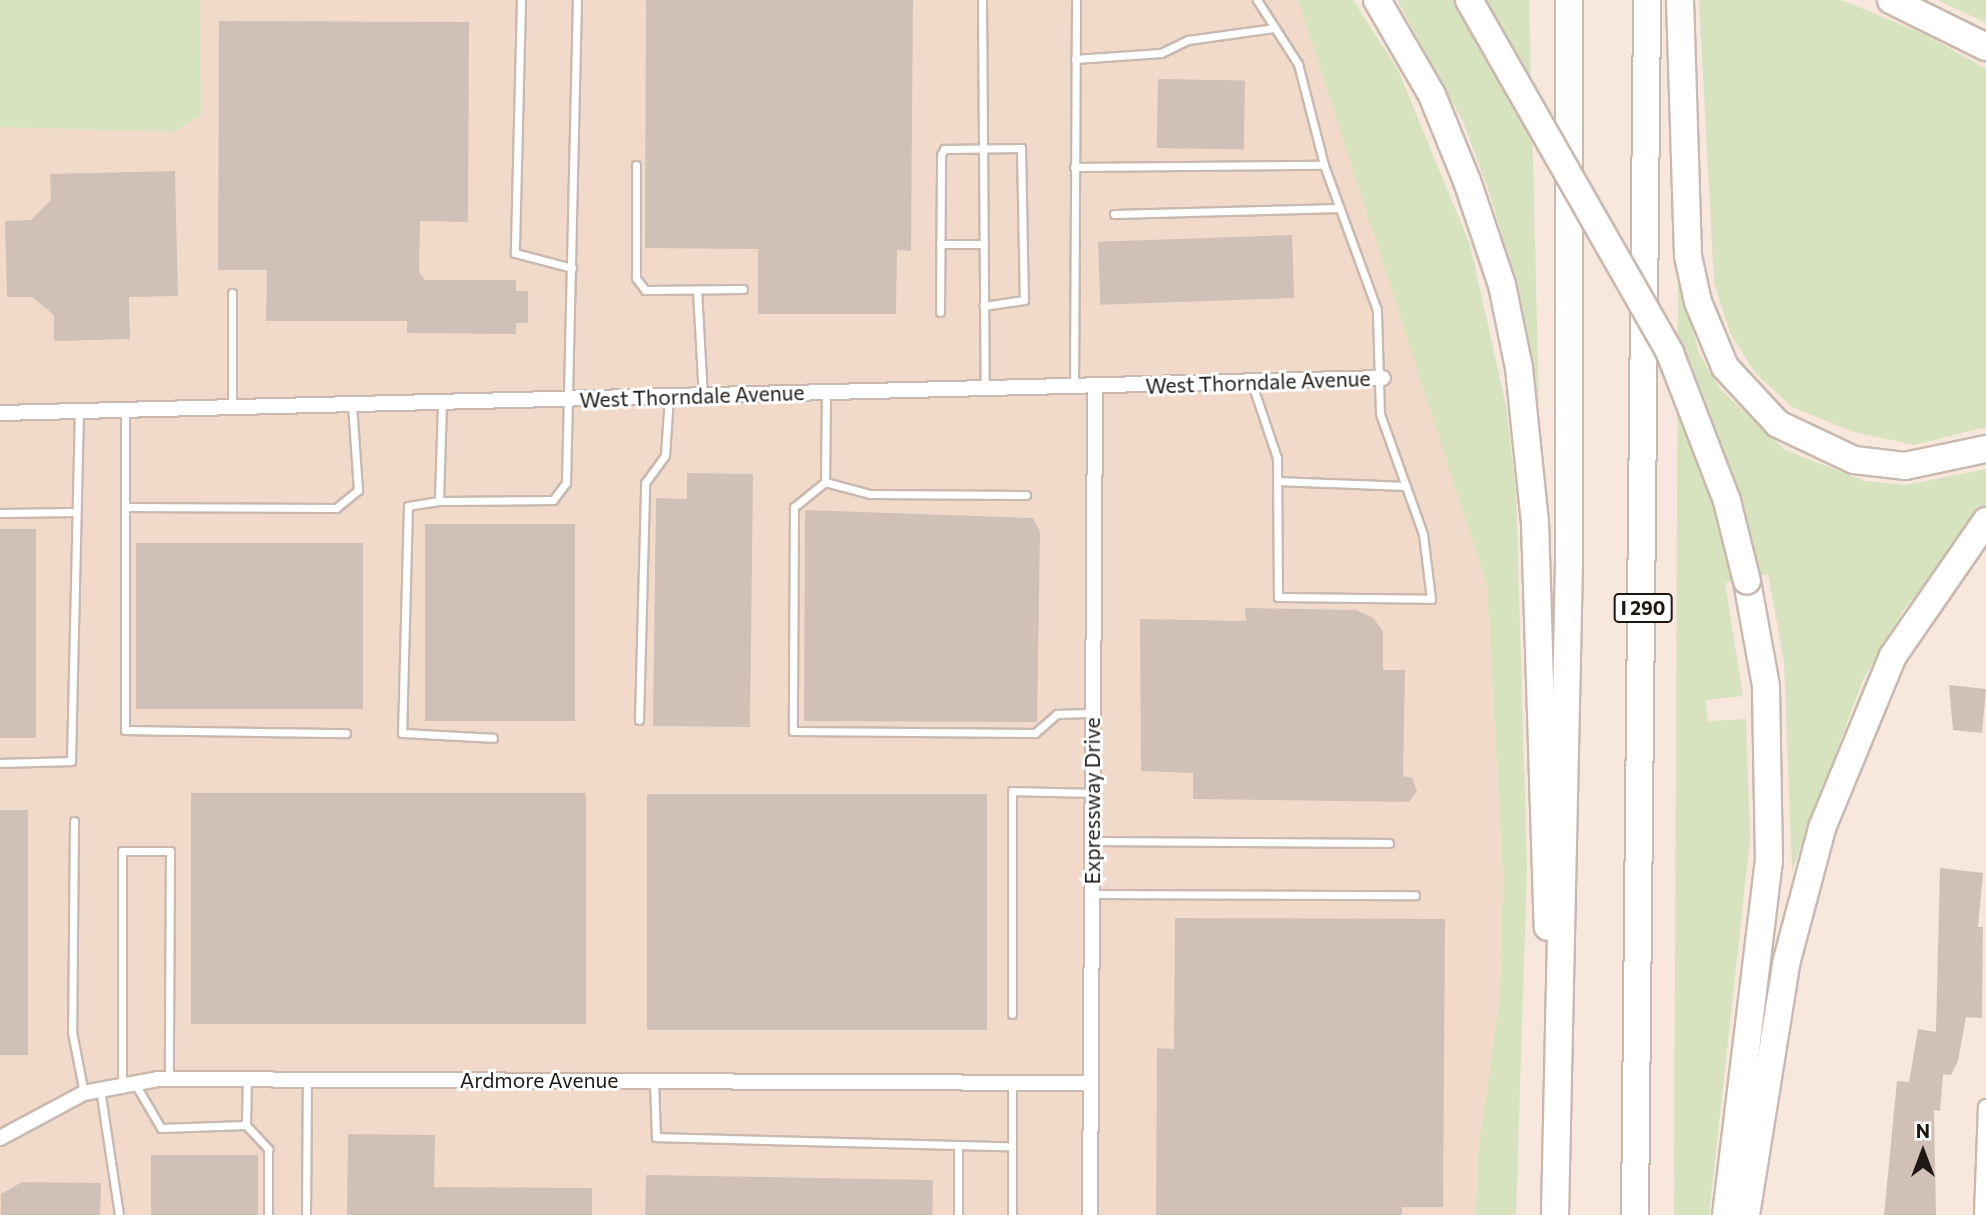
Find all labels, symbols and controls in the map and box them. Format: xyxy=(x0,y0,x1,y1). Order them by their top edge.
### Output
street label: West Thorndale Avenue xyxy=(1145,365,1371,399)
street label: West Thorndale Avenue xyxy=(579,379,805,413)
road number: I 290 xyxy=(1613,593,1673,624)
street label: Expressway Drive xyxy=(1079,718,1105,884)
street label: Ardmore Avenue xyxy=(460,1067,618,1093)
north arrow xyxy=(1888,1117,1958,1187)
text: N xyxy=(1916,1119,1930,1142)

